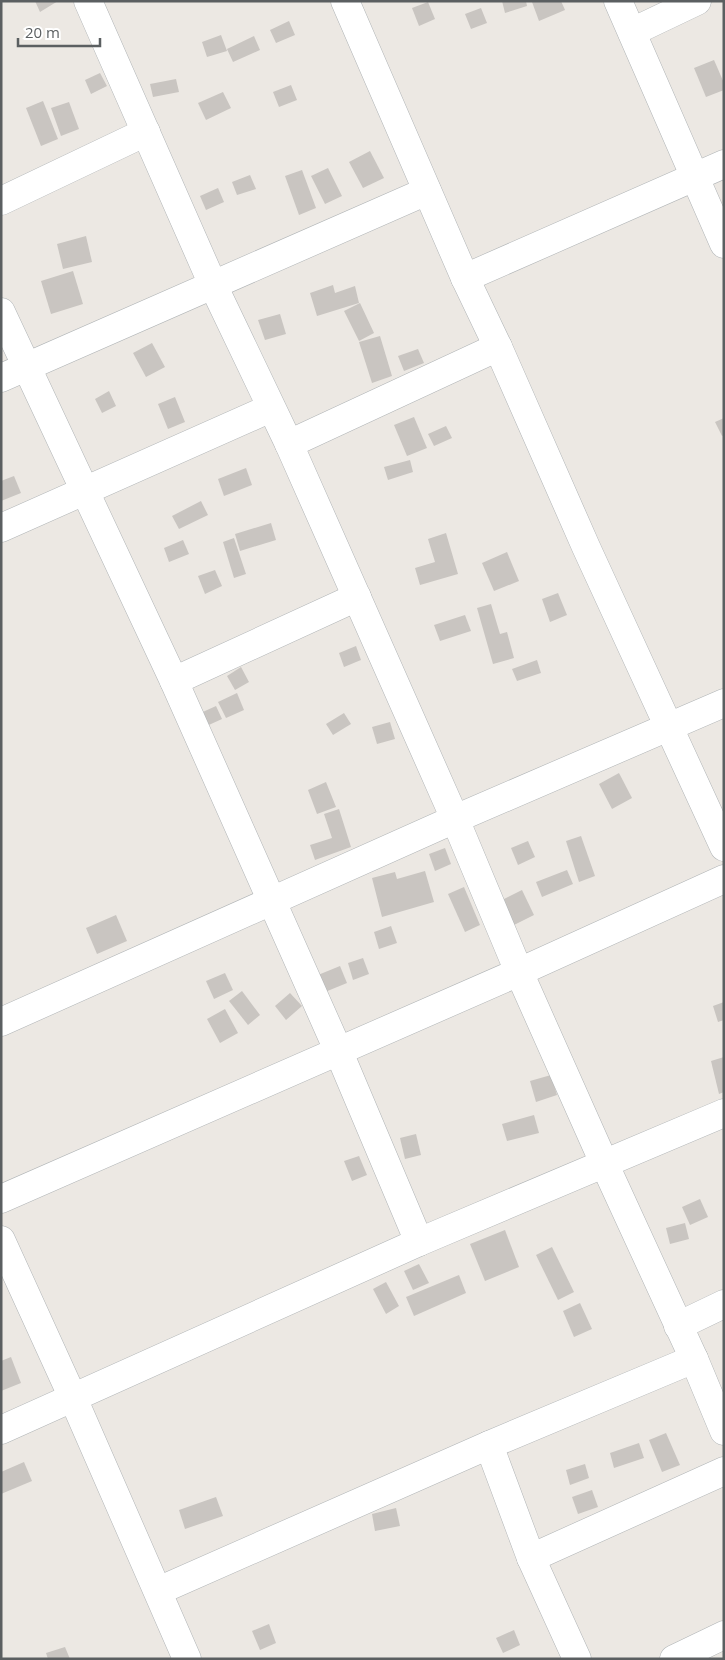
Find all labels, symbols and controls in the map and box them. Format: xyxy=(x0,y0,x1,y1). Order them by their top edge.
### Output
scale bar xyxy=(18,15,100,47)
text: 20 m xyxy=(25,22,60,42)

